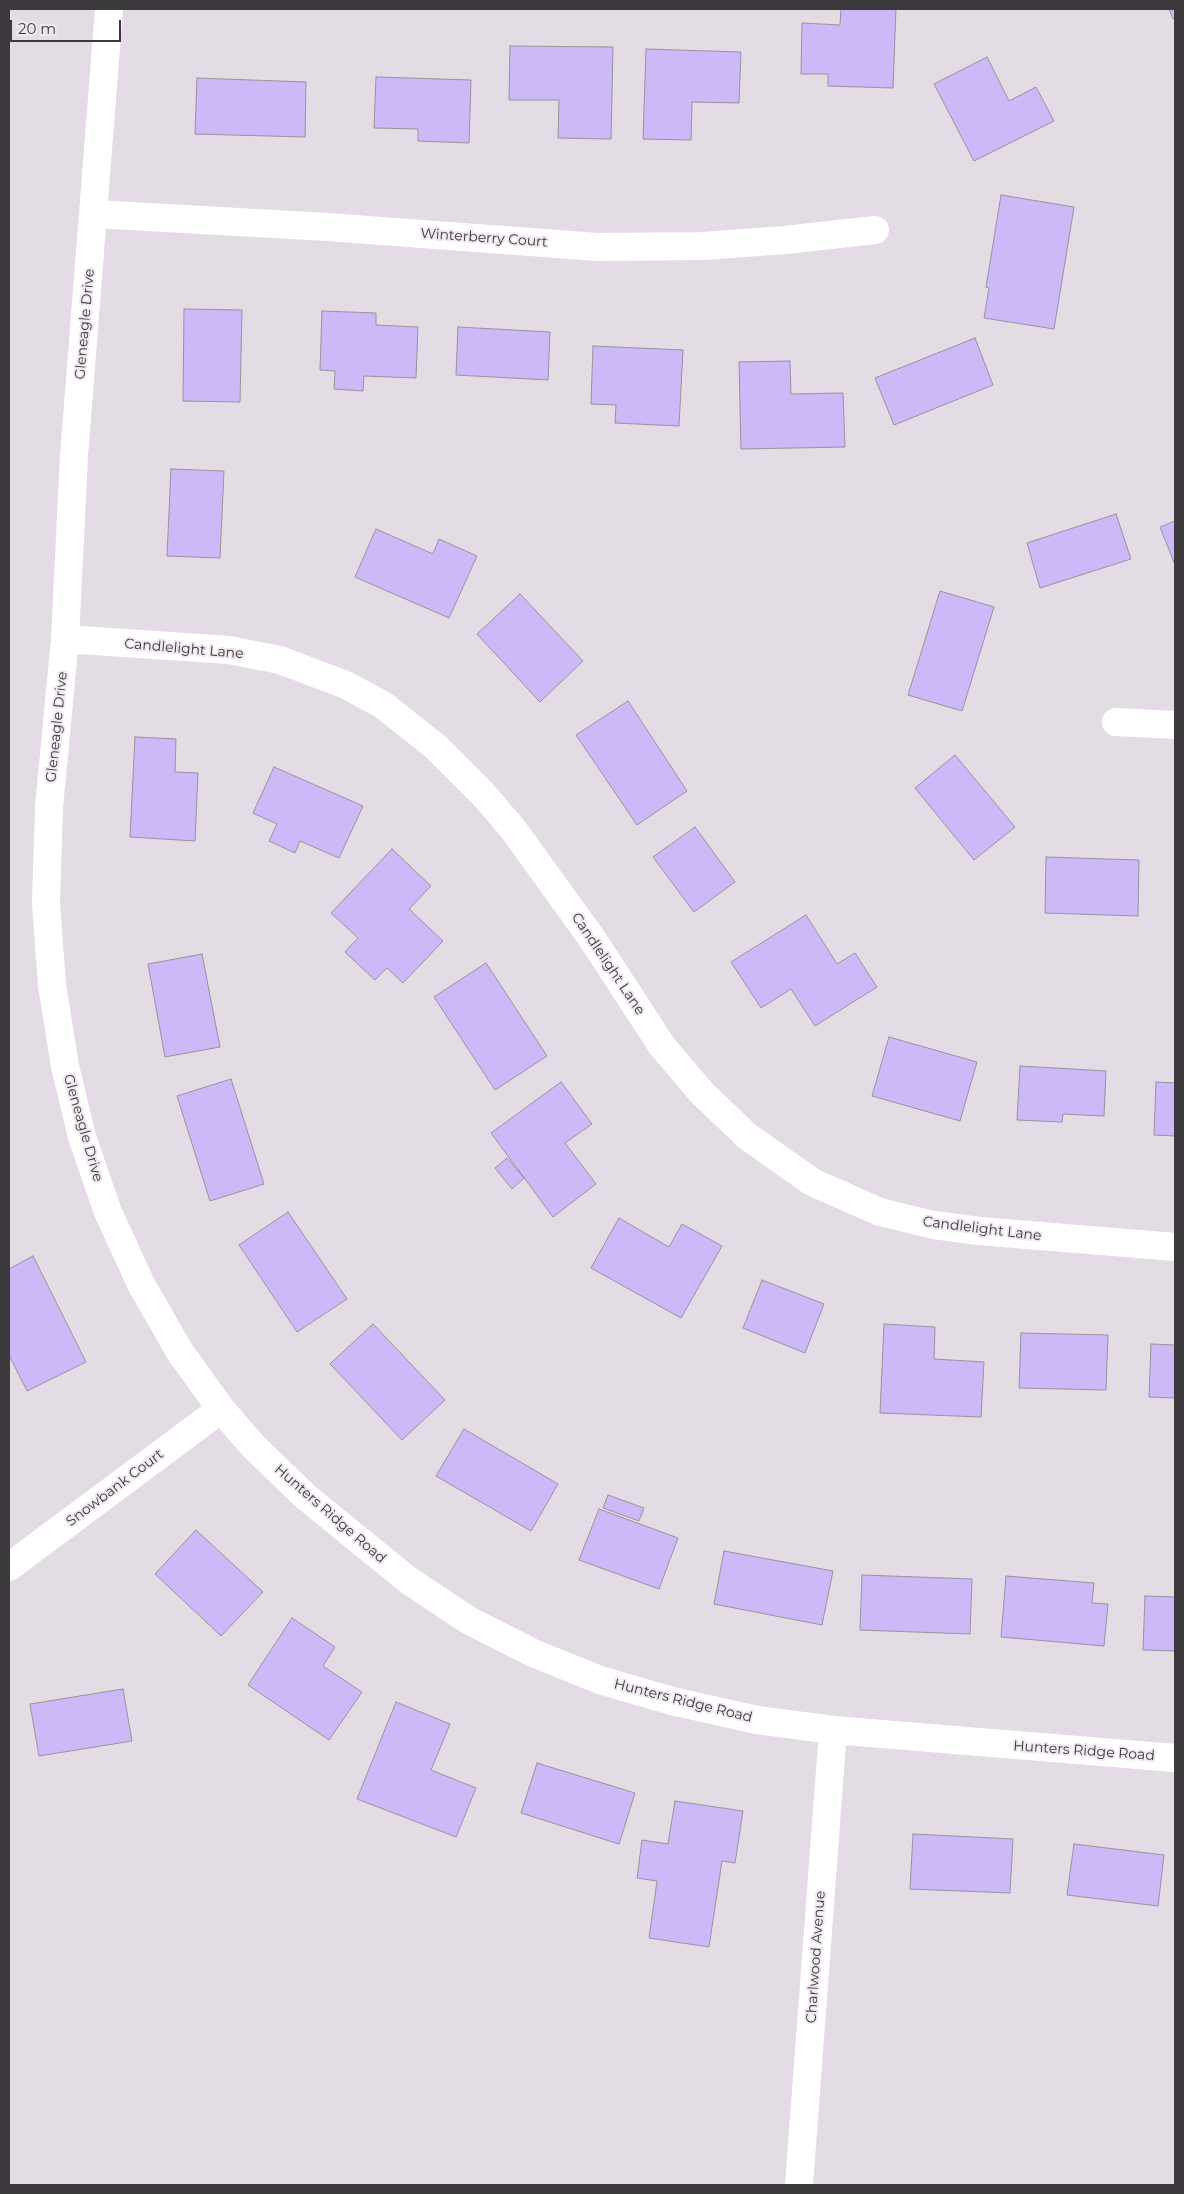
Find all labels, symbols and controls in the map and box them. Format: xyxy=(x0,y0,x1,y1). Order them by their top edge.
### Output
scale bar xyxy=(12,10,124,42)
text: 20 m xyxy=(18,19,56,38)
street label: Winterberry Court xyxy=(420,225,548,251)
street label: Gleneagle Drive xyxy=(72,268,98,380)
street label: Candlelight Lane xyxy=(124,635,244,663)
street label: Gleneagle Drive xyxy=(43,671,71,783)
street label: Candlelight Lane xyxy=(568,910,648,1018)
street label: Gleneagle Drive xyxy=(60,1072,106,1184)
street label: Candlelight Lane xyxy=(922,1213,1042,1245)
street label: Snowbank Court xyxy=(63,1446,167,1530)
street label: Hunters Ridge Road xyxy=(271,1461,389,1567)
street label: Hunters Ridge Road xyxy=(612,1676,754,1726)
street label: Hunters Ridge Road xyxy=(1013,1738,1155,1764)
street label: Charlwood Avenue xyxy=(803,1890,829,2024)

